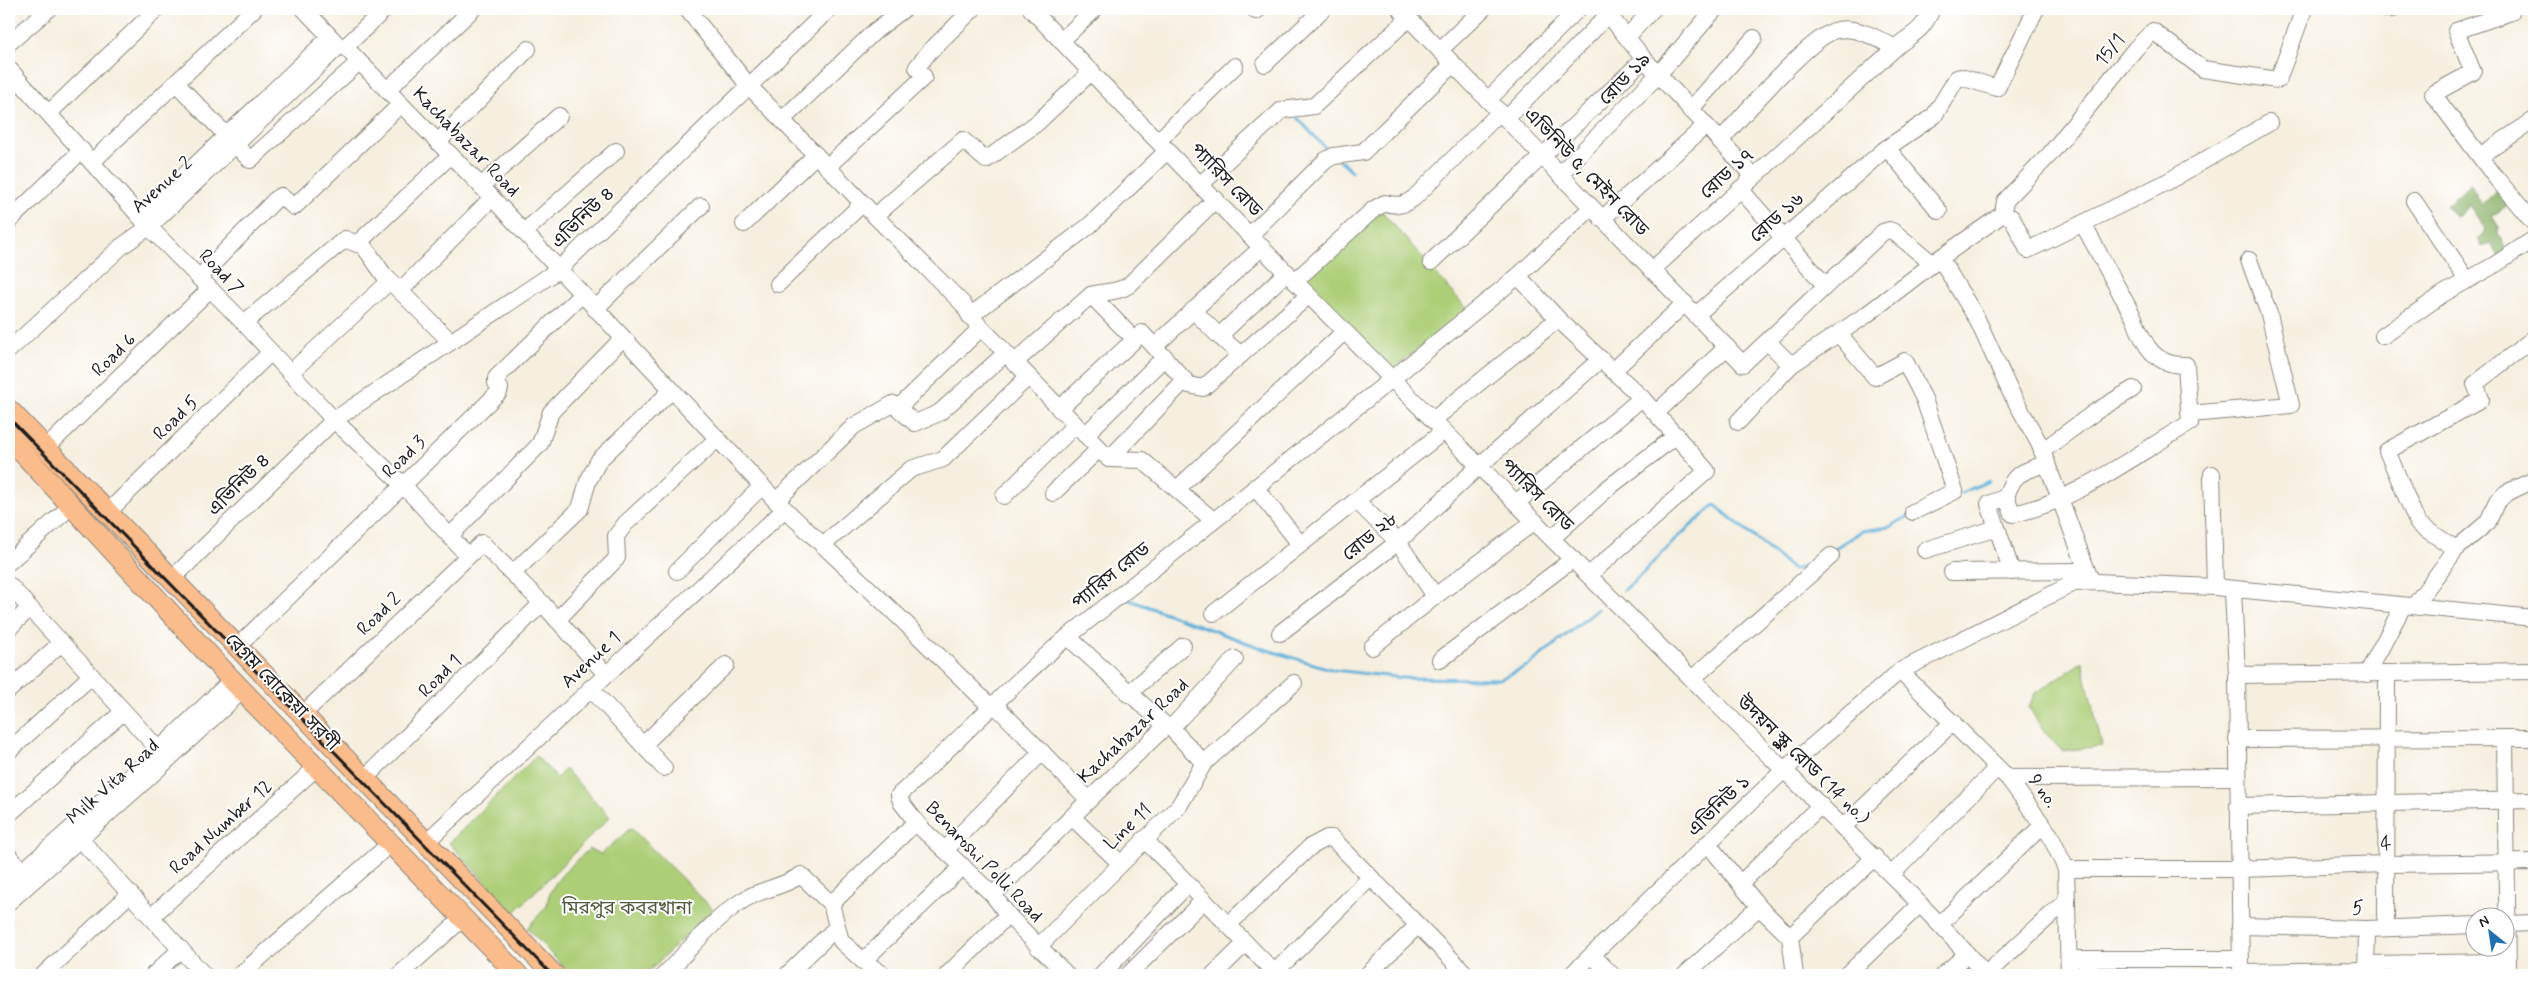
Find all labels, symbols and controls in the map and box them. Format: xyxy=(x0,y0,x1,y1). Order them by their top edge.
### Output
street label: 15/1 xyxy=(2089,28,2131,72)
street label: রোড ১৯ xyxy=(1594,47,1656,111)
street label: Kachabazar Road xyxy=(407,82,525,202)
street label: এভিনিউ ৫, মেইন রোড xyxy=(1518,102,1654,242)
street label: প্যারিস রোড xyxy=(1184,138,1268,223)
street label: রোড ১৭ xyxy=(1695,143,1759,205)
street label: Avenue 2 xyxy=(126,151,198,219)
street label: এভিনিউ ৪ xyxy=(546,182,620,254)
street label: রোড ১৬ xyxy=(1744,187,1810,249)
street label: Road 7 xyxy=(193,244,249,300)
street label: Road 6 xyxy=(86,328,142,382)
street label: Road 5 xyxy=(148,390,204,446)
street label: Road 3 xyxy=(377,430,432,484)
street label: এভিনিউ ৪ xyxy=(202,448,276,522)
street label: প্যারিস রোড xyxy=(1495,453,1579,537)
street label: রোড ২৮ xyxy=(1337,507,1403,567)
street label: প্যারিস রোড xyxy=(1067,536,1156,615)
street label: Road 2 xyxy=(351,587,407,641)
street label: Avenue 1 xyxy=(556,626,626,694)
street label: বেগম রোকেয়া সরণী xyxy=(219,628,345,757)
street label: Road 1 xyxy=(413,649,467,703)
street label: Kachabazar Road xyxy=(1072,673,1194,789)
street label: উদয়ন স্কুল রোড (14 no.) xyxy=(1731,689,1875,830)
street label: Milk Vita Road xyxy=(61,734,165,830)
street label: 9 no. xyxy=(2022,769,2064,813)
street label: এভিনিউ ১ xyxy=(1682,770,1756,842)
street label: Road Number 12 xyxy=(164,774,278,880)
street label: Benaroshi Polli Road xyxy=(920,796,1048,928)
street label: Line 11 xyxy=(1099,798,1157,856)
street label: 4 xyxy=(2380,831,2392,857)
park label: মিরপুর কবরখানা xyxy=(561,896,693,921)
street label: 5 xyxy=(2352,896,2364,921)
north arrow xyxy=(2466,906,2516,956)
text: N xyxy=(2475,911,2493,932)

